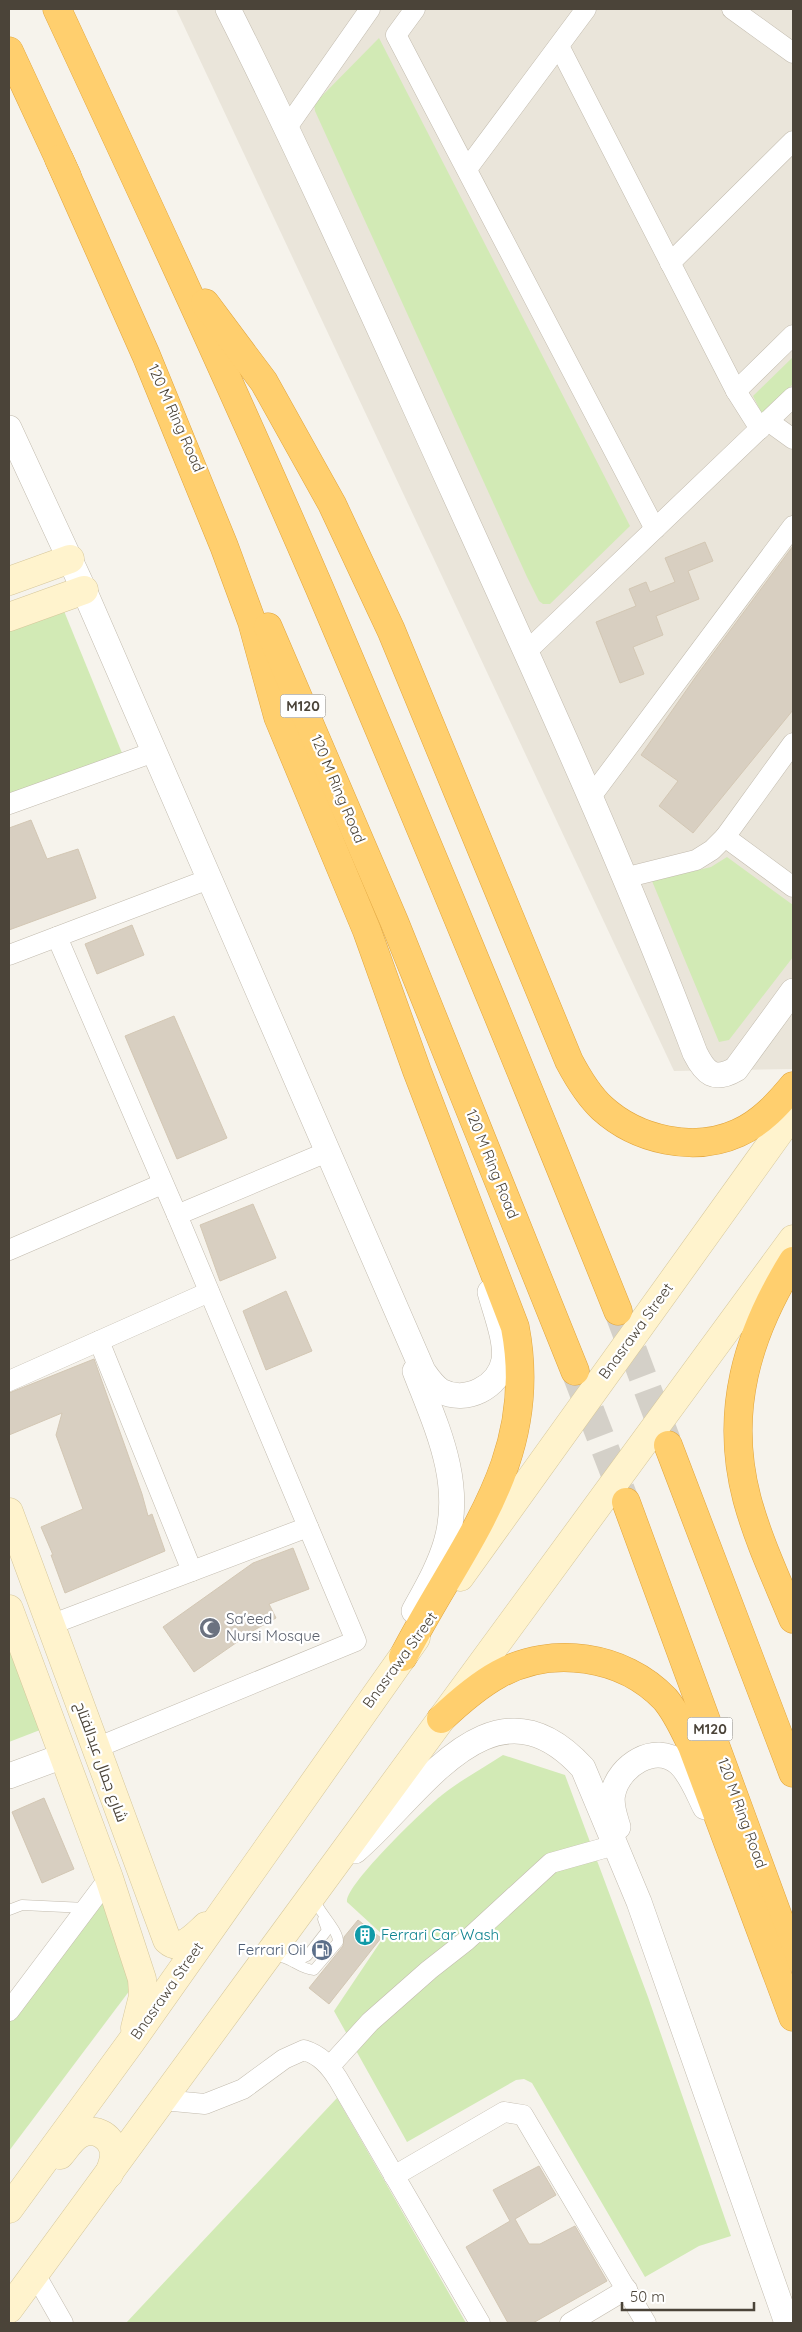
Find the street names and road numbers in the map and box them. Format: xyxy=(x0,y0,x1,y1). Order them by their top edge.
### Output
street label: 120 M Ring Road xyxy=(144,361,209,475)
road number: M120 xyxy=(280,694,326,718)
street label: 120 M Ring Road xyxy=(307,732,370,846)
street label: 120 M Ring Road xyxy=(462,1106,523,1221)
street label: Bnasrawa Street xyxy=(594,1279,677,1383)
street label: Bnasrawa Street xyxy=(358,1608,441,1712)
street label: شارع جمال عبدالفتاح xyxy=(69,1699,132,1825)
road number: M120 xyxy=(688,1718,732,1740)
street label: 120 M Ring Road xyxy=(714,1755,771,1871)
street label: Bnasrawa Street xyxy=(126,1938,207,2043)

